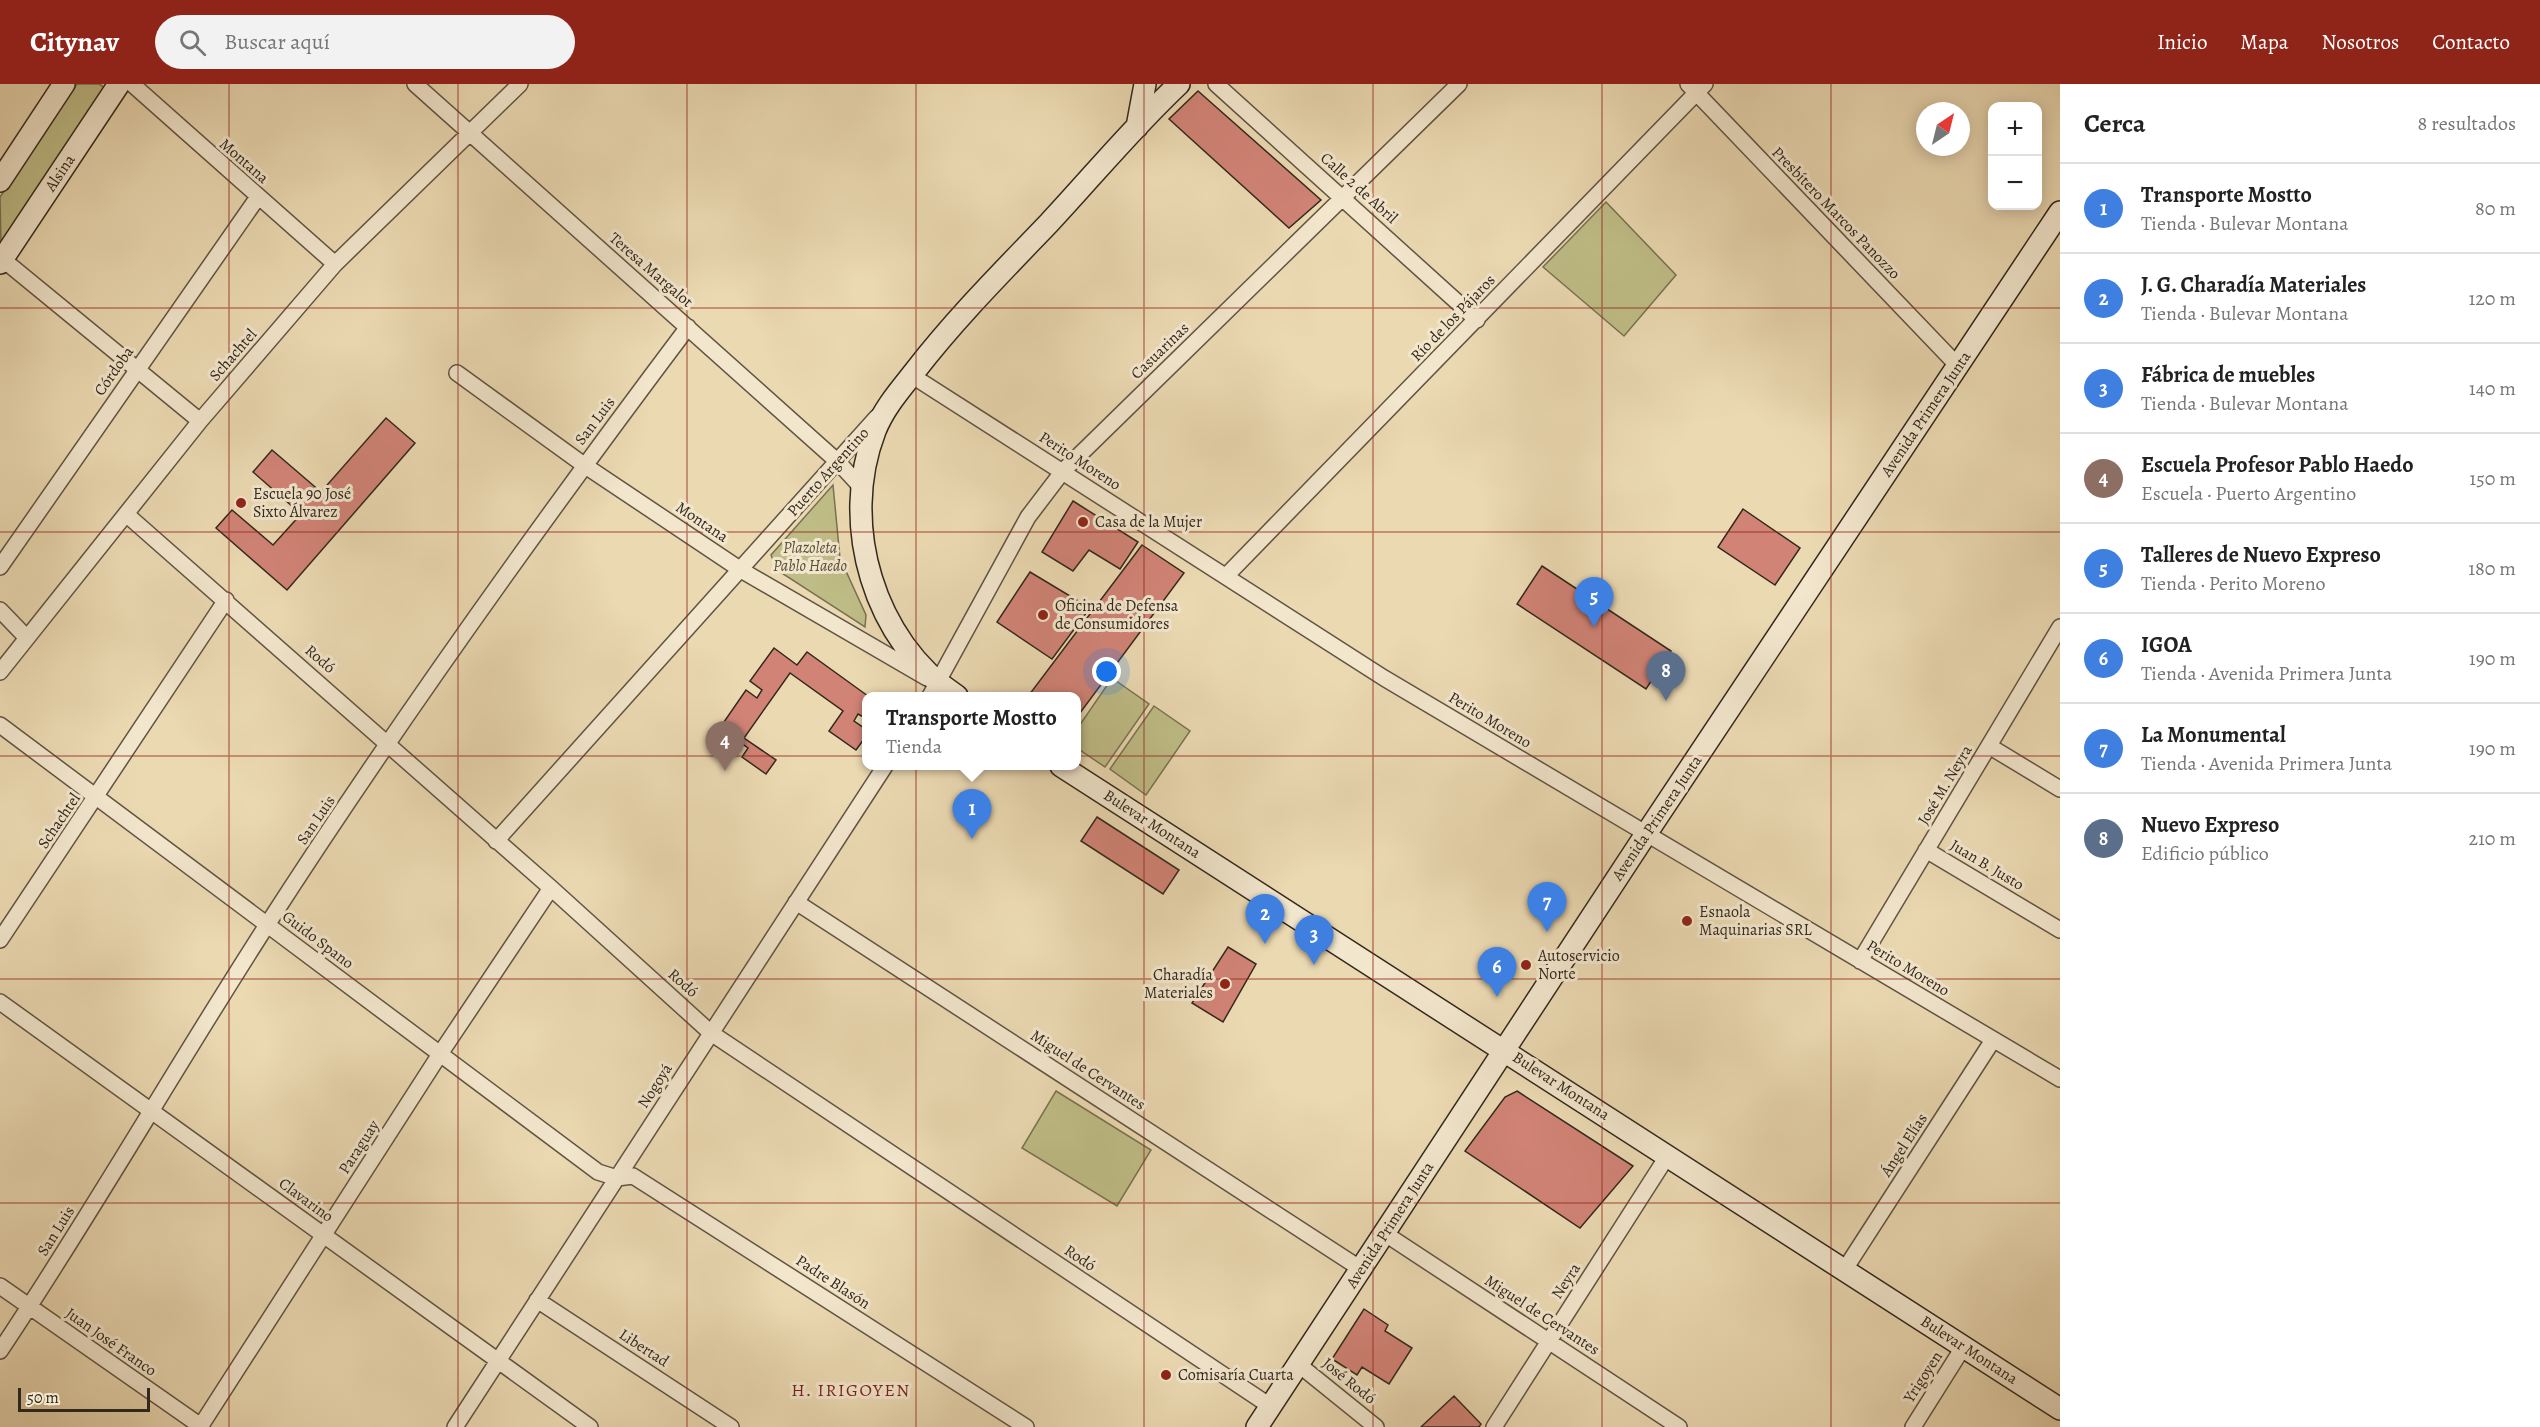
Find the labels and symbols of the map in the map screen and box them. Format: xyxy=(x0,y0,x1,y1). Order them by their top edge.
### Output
north arrow xyxy=(1916,102,1970,156)
street label: Montana xyxy=(215,133,274,189)
street label: Presbítero Marcos Panozzo xyxy=(1767,142,1905,284)
street label: Calle 2 de Abril xyxy=(1316,147,1402,229)
street label: Alsina xyxy=(39,150,81,197)
street label: Teresa Margalot xyxy=(604,227,698,313)
street label: Río de los Pájaros xyxy=(1406,270,1500,366)
street label: Casuarinas xyxy=(1126,318,1194,384)
street label: Schachtel xyxy=(204,324,262,386)
street label: Córdoba xyxy=(89,341,139,400)
street label: Avenida Primera Junta xyxy=(1875,347,1976,482)
street label: San Luis xyxy=(570,392,620,450)
street label: Puerto Argentino xyxy=(782,423,874,521)
street label: Perito Moreno xyxy=(1035,426,1125,496)
place label: Escuela 90 José Sixto Álvarez xyxy=(253,483,351,523)
marker: Escuela 90 José Sixto Álvarez xyxy=(234,496,248,510)
street label: Montana xyxy=(671,496,733,548)
place label: Casa de la Mujer xyxy=(1095,511,1202,533)
marker: Casa de la Mujer xyxy=(1076,515,1090,529)
park label: Plazoleta Pablo Haedo xyxy=(773,537,847,577)
pin: 5 xyxy=(1574,578,1614,627)
place label: Oficina de Defensa de Consumidores xyxy=(1055,595,1179,635)
marker: Oficina de Defensa de Consumidores xyxy=(1036,608,1050,622)
street label: Rodó xyxy=(300,640,340,678)
pin: 8 xyxy=(1646,652,1686,701)
your location xyxy=(1092,657,1121,686)
street label: Perito Moreno xyxy=(1444,687,1536,753)
pin: 4 xyxy=(706,722,744,771)
street label: José M. Neyra xyxy=(1913,741,1978,829)
street label: Avenida Primera Junta xyxy=(1606,751,1707,886)
street label: Bulevar Montana xyxy=(1099,784,1205,864)
street label: Schachtel xyxy=(32,789,86,853)
pin: 1 xyxy=(952,790,992,839)
street label: San Luis xyxy=(291,791,341,849)
street label: Juan B. Justo xyxy=(1946,834,2028,896)
pin: 7 xyxy=(1528,882,1566,932)
pin: 2 xyxy=(1246,894,1284,944)
place label: Esnaola Maquinarias SRL xyxy=(1699,901,1812,941)
street label: Guido Spano xyxy=(278,906,358,974)
marker: Esnaola Maquinarias SRL xyxy=(1680,914,1694,928)
pin: 3 xyxy=(1294,916,1334,965)
street label: Perito Moreno xyxy=(1862,935,1954,1001)
place label: Autoservicio Norte xyxy=(1537,945,1620,985)
pin: 6 xyxy=(1478,948,1516,997)
marker: Autoservicio Norte xyxy=(1519,958,1533,972)
street label: Rodó xyxy=(663,964,703,1003)
place label: Charadía Materiales xyxy=(1144,964,1214,1004)
marker: Charadía Materiales xyxy=(1218,977,1232,991)
street label: Miguel de Cervantes xyxy=(1026,1025,1150,1115)
street label: Bulevar Montana xyxy=(1508,1046,1614,1126)
street label: Nogoyá xyxy=(632,1059,678,1113)
street label: Ángel Elías xyxy=(1875,1109,1933,1182)
street label: Paraguay xyxy=(333,1115,385,1178)
street label: Avenida Primera Junta xyxy=(1340,1157,1440,1293)
street label: Clavarino xyxy=(274,1173,338,1227)
street label: San Luis xyxy=(32,1202,80,1260)
street label: Rodó xyxy=(1060,1239,1100,1277)
street label: Padre Blasón xyxy=(791,1250,875,1314)
street label: Neyra xyxy=(1546,1258,1586,1303)
street label: Miguel de Cervantes xyxy=(1480,1270,1604,1360)
street label: Juan José Franco xyxy=(61,1302,161,1382)
street label: Bulevar Montana xyxy=(1916,1310,2022,1390)
street label: Libertad xyxy=(615,1324,674,1373)
street label: Yrigoyen xyxy=(1898,1347,1948,1408)
street label: José Rodó xyxy=(1318,1353,1380,1409)
place label: Comisaría Cuarta xyxy=(1178,1364,1294,1386)
marker: Comisaría Cuarta xyxy=(1159,1368,1173,1382)
district label: H. IRIGOYEN xyxy=(791,1378,911,1402)
scale bar xyxy=(18,1385,150,1412)

